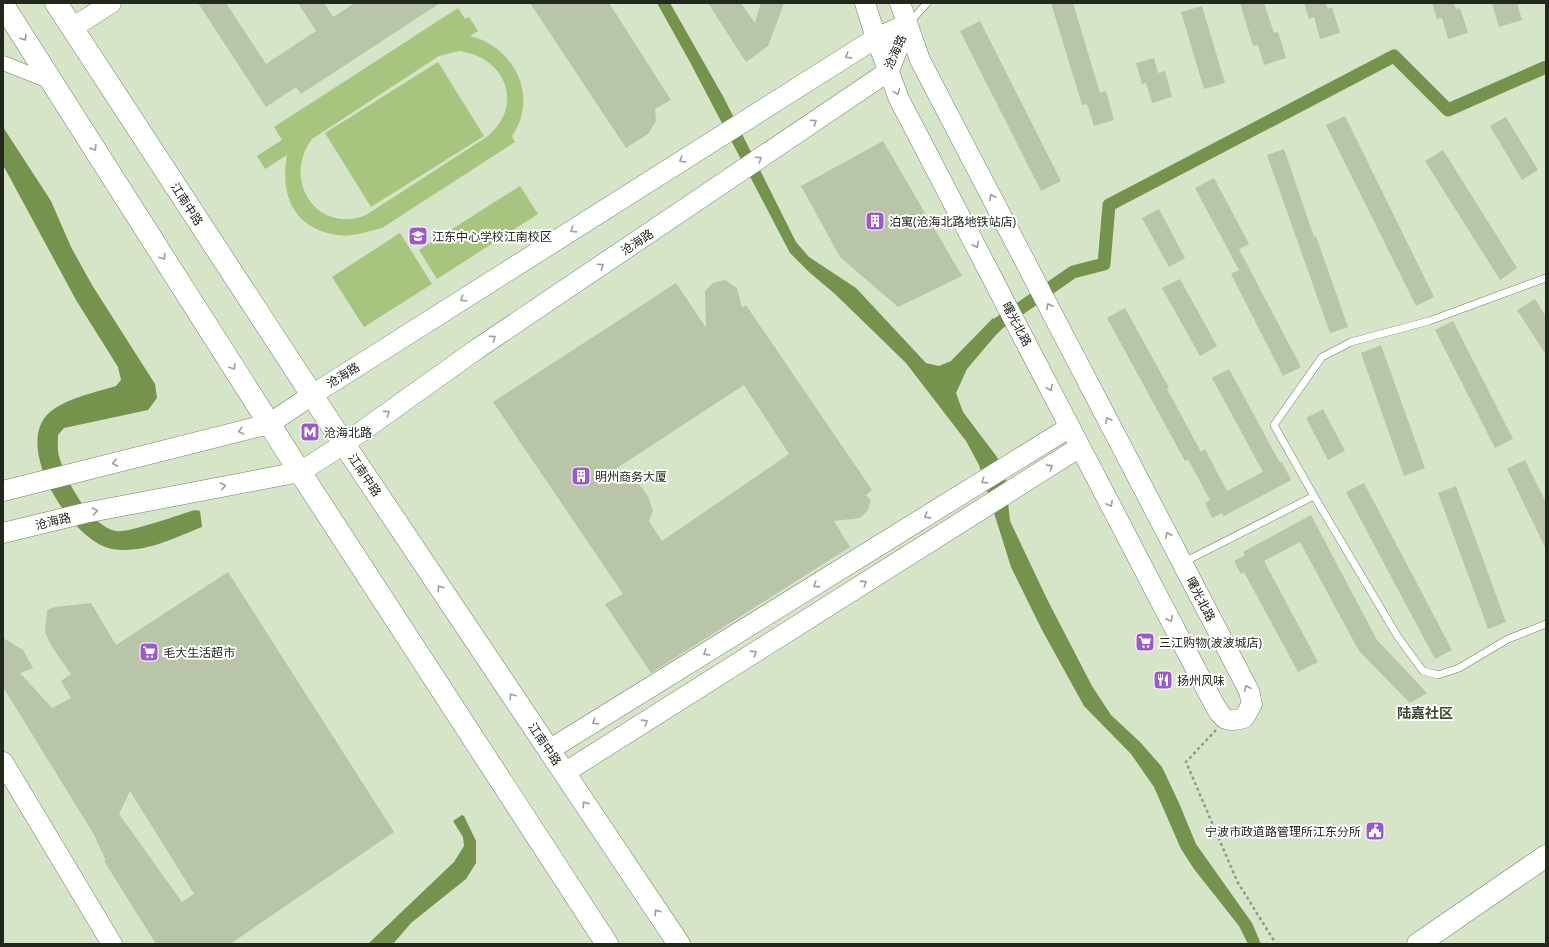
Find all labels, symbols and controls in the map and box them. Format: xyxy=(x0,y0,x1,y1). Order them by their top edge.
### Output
street label: 沧海路 xyxy=(880,32,910,72)
one-way arrow xyxy=(19,34,27,41)
one-way arrow xyxy=(845,51,852,58)
one-way arrow xyxy=(892,89,901,96)
one-way arrow xyxy=(810,119,817,127)
one-way arrow xyxy=(89,144,96,151)
one-way arrow xyxy=(680,156,687,163)
one-way arrow xyxy=(755,156,762,164)
street label: 江南中路 xyxy=(167,179,207,229)
one-way arrow xyxy=(989,194,997,201)
building icon: 泊寓(沧海北路地铁站店) xyxy=(864,210,886,232)
place label: 泊寓(沧海北路地铁站店) xyxy=(889,213,1017,230)
school or university icon: 江东中心学校江南校区 xyxy=(407,225,429,247)
one-way arrow xyxy=(570,225,577,233)
street label: 沧海路 xyxy=(617,225,657,259)
place label: 江东中心学校江南校区 xyxy=(432,228,552,245)
one-way arrow xyxy=(971,241,978,249)
one-way arrow xyxy=(158,253,166,260)
one-way arrow xyxy=(597,263,604,270)
one-way arrow xyxy=(460,295,467,302)
street label: 曙光北路 xyxy=(998,299,1036,349)
one-way arrow xyxy=(1046,303,1053,310)
one-way arrow xyxy=(489,336,496,343)
street label: 沧海路 xyxy=(323,358,363,392)
one-way arrow xyxy=(228,363,236,370)
one-way arrow xyxy=(1045,384,1053,392)
one-way arrow xyxy=(383,410,390,418)
one-way arrow xyxy=(1105,417,1112,424)
metro station icon: 沧海北路 xyxy=(299,421,321,443)
place label: 沧海北路 xyxy=(324,424,372,441)
one-way arrow xyxy=(237,426,244,435)
street label: 江南中路 xyxy=(345,450,385,500)
one-way arrow xyxy=(111,458,118,467)
one-way arrow xyxy=(1046,464,1053,471)
building icon: 明州商务大厦 xyxy=(570,465,592,487)
place label: 明州商务大厦 xyxy=(595,468,667,485)
one-way arrow xyxy=(981,476,988,483)
one-way arrow xyxy=(220,483,226,491)
one-way arrow xyxy=(1105,500,1113,507)
one-way arrow xyxy=(92,507,99,515)
street label: 沧海路 xyxy=(33,508,73,534)
one-way arrow xyxy=(924,512,931,519)
one-way arrow xyxy=(1165,532,1172,539)
street label: 曙光北路 xyxy=(1183,574,1219,624)
one-way arrow xyxy=(813,580,820,588)
one-way arrow xyxy=(860,580,867,588)
one-way arrow xyxy=(438,585,445,592)
one-way arrow xyxy=(1165,615,1173,622)
supermarket icon: 三江购物(波波城店) xyxy=(1134,631,1156,653)
place label: 三江购物(波波城店) xyxy=(1159,634,1263,651)
supermarket icon: 毛大生活超市 xyxy=(138,641,160,663)
place label: 毛大生活超市 xyxy=(163,644,235,661)
one-way arrow xyxy=(703,649,710,656)
one-way arrow xyxy=(750,650,757,657)
restaurant icon: 扬州风味 xyxy=(1152,669,1174,691)
place label: 扬州风味 xyxy=(1177,672,1225,689)
one-way arrow xyxy=(1243,684,1251,691)
one-way arrow xyxy=(510,693,517,700)
district label: 陆嘉社区 xyxy=(1397,703,1453,722)
one-way arrow xyxy=(592,717,599,725)
street label: 江南中路 xyxy=(525,719,565,769)
one-way arrow xyxy=(640,720,647,727)
one-way arrow xyxy=(583,801,590,808)
public building icon: 宁波市政道路管理所江东分所 xyxy=(1364,820,1386,842)
place label: 宁波市政道路管理所江东分所 xyxy=(1205,823,1361,840)
one-way arrow xyxy=(655,909,662,916)

